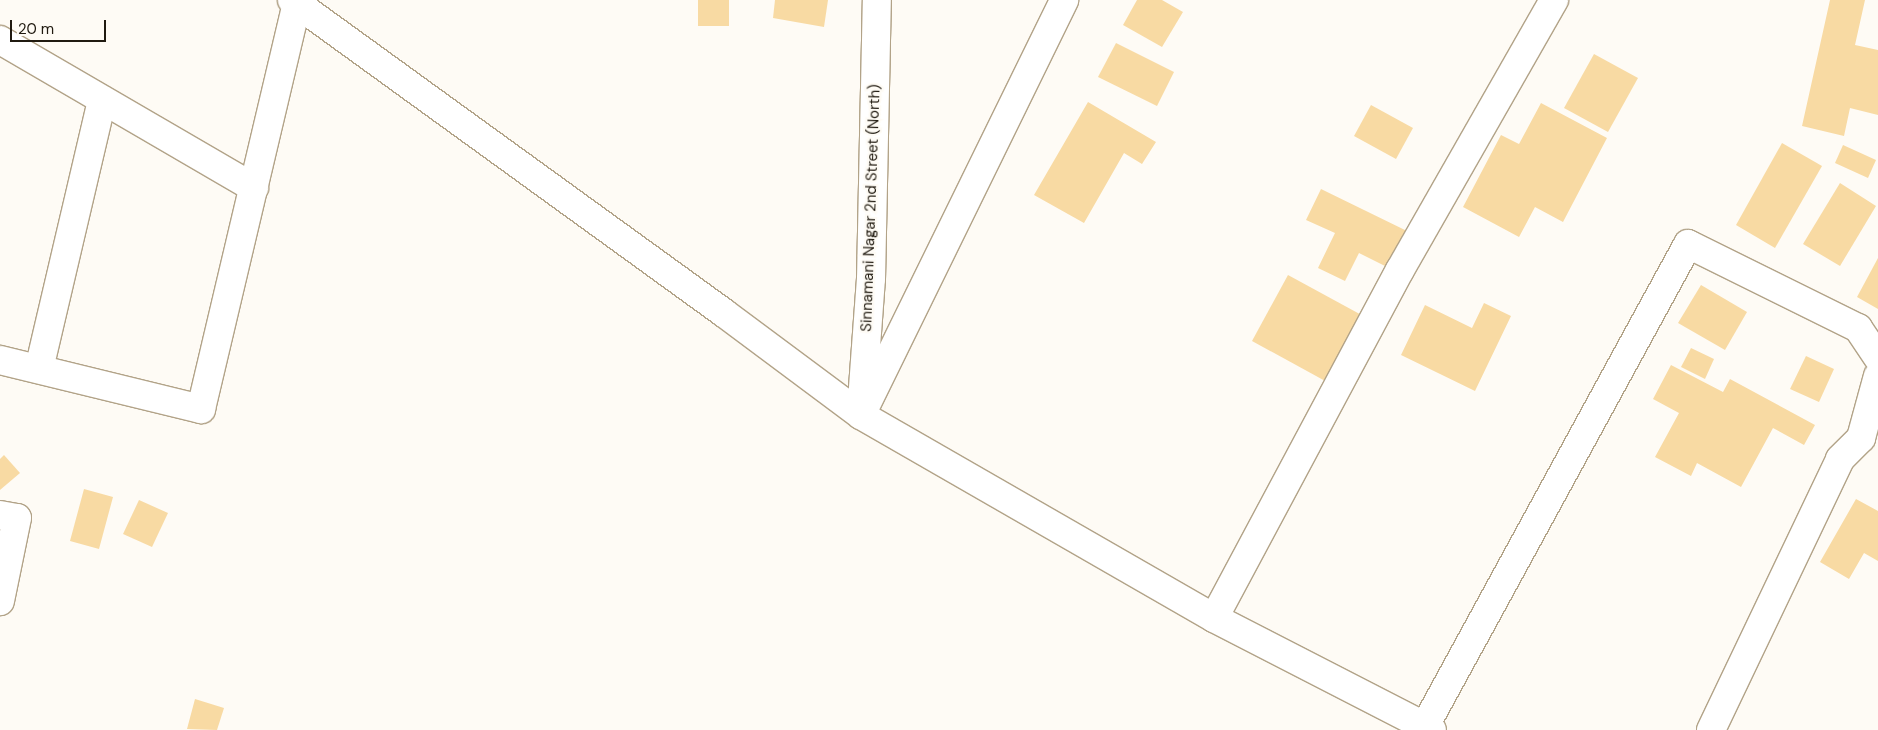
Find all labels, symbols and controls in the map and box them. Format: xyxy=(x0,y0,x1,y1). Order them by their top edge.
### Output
scale bar xyxy=(12,10,109,42)
text: 20 m xyxy=(18,19,54,39)
street label: Sinnamani Nagar 2nd Street (North) xyxy=(858,84,884,332)

